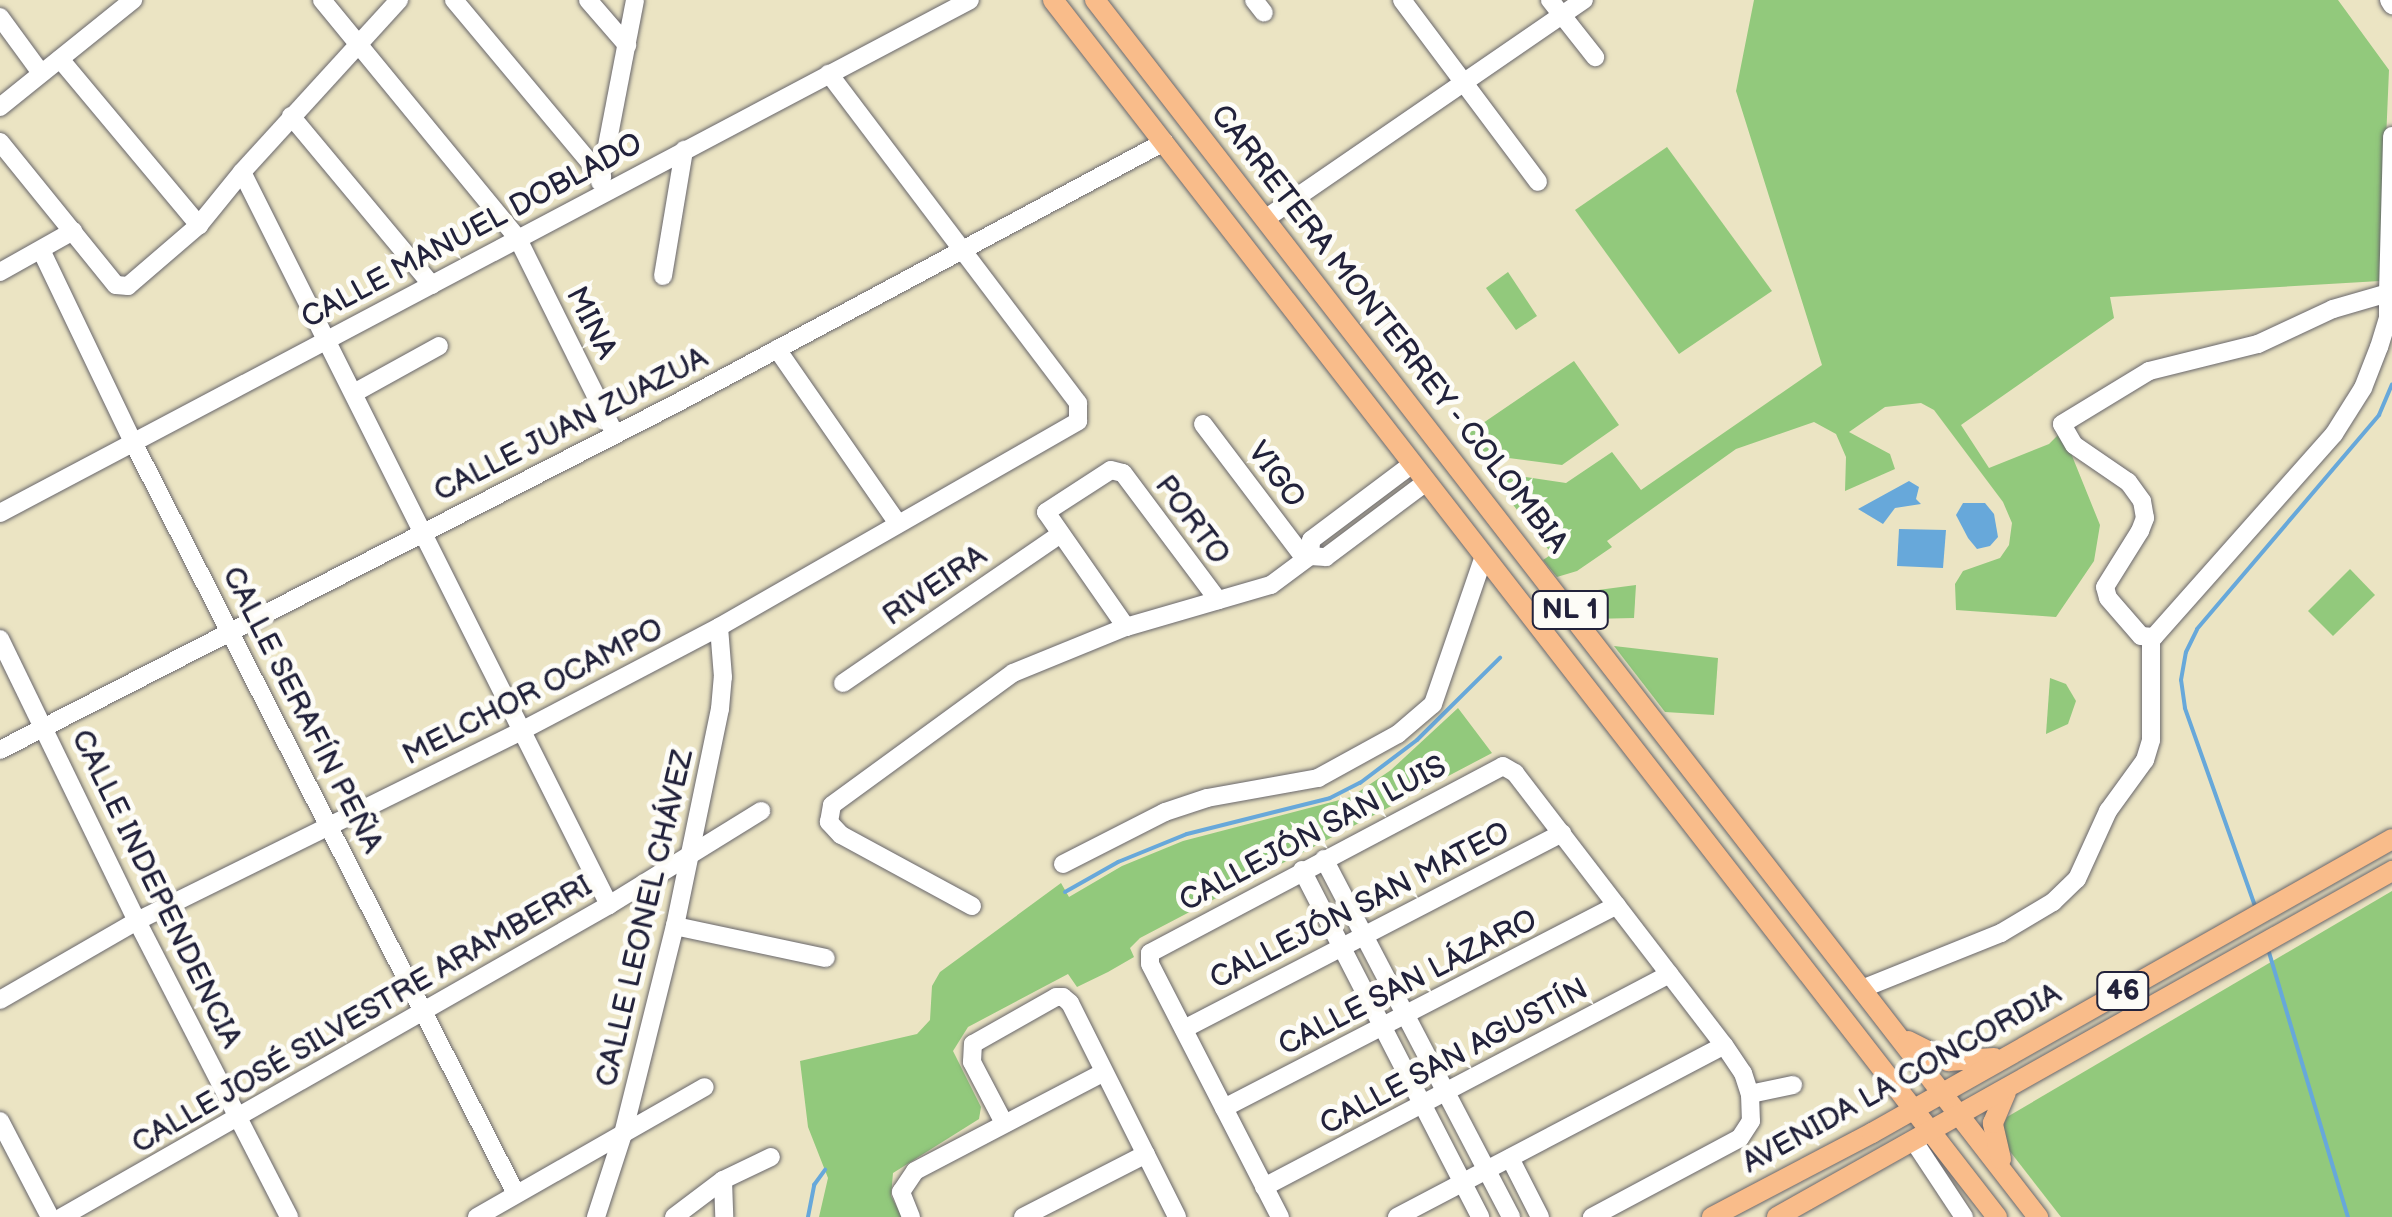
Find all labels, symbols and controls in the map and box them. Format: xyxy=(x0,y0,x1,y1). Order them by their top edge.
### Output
street label: CARRETERA MONTERREY - COLOMBIA xyxy=(1202,97,1576,561)
street label: CALLE MANUEL DOBLADO xyxy=(295,126,649,336)
street label: MINA xyxy=(558,281,624,365)
street label: CALLE JUAN ZUAZUA xyxy=(427,340,715,510)
street label: VIGO xyxy=(1240,435,1312,515)
street label: PORTO xyxy=(1147,468,1237,572)
street label: RIVEIRA xyxy=(876,538,994,634)
street label: CALLE SERAFÍN PEÑA xyxy=(214,560,390,860)
road number: NL 1 xyxy=(1530,587,1610,633)
street label: MELCHOR OCAMPO xyxy=(397,611,669,773)
street label: CALLE INDEPENDENCIA xyxy=(63,724,249,1054)
street label: CALLE LEONEL CHÁVEZ xyxy=(589,746,701,1090)
street label: CALLEJÓN SAN LUIS xyxy=(1173,748,1453,920)
street label: CALLEJÓN SAN MATEO xyxy=(1204,815,1516,997)
street label: CALLE JOSÉ SILVESTRE ARAMBERRI xyxy=(125,868,599,1162)
street label: CALLE SAN LÁZARO xyxy=(1272,902,1544,1064)
road number: 46 xyxy=(2096,968,2150,1014)
street label: CALLE SAN AGUSTÍN xyxy=(1314,971,1594,1143)
street label: AVENIDA LA CONCORDIA xyxy=(1736,976,2068,1182)

